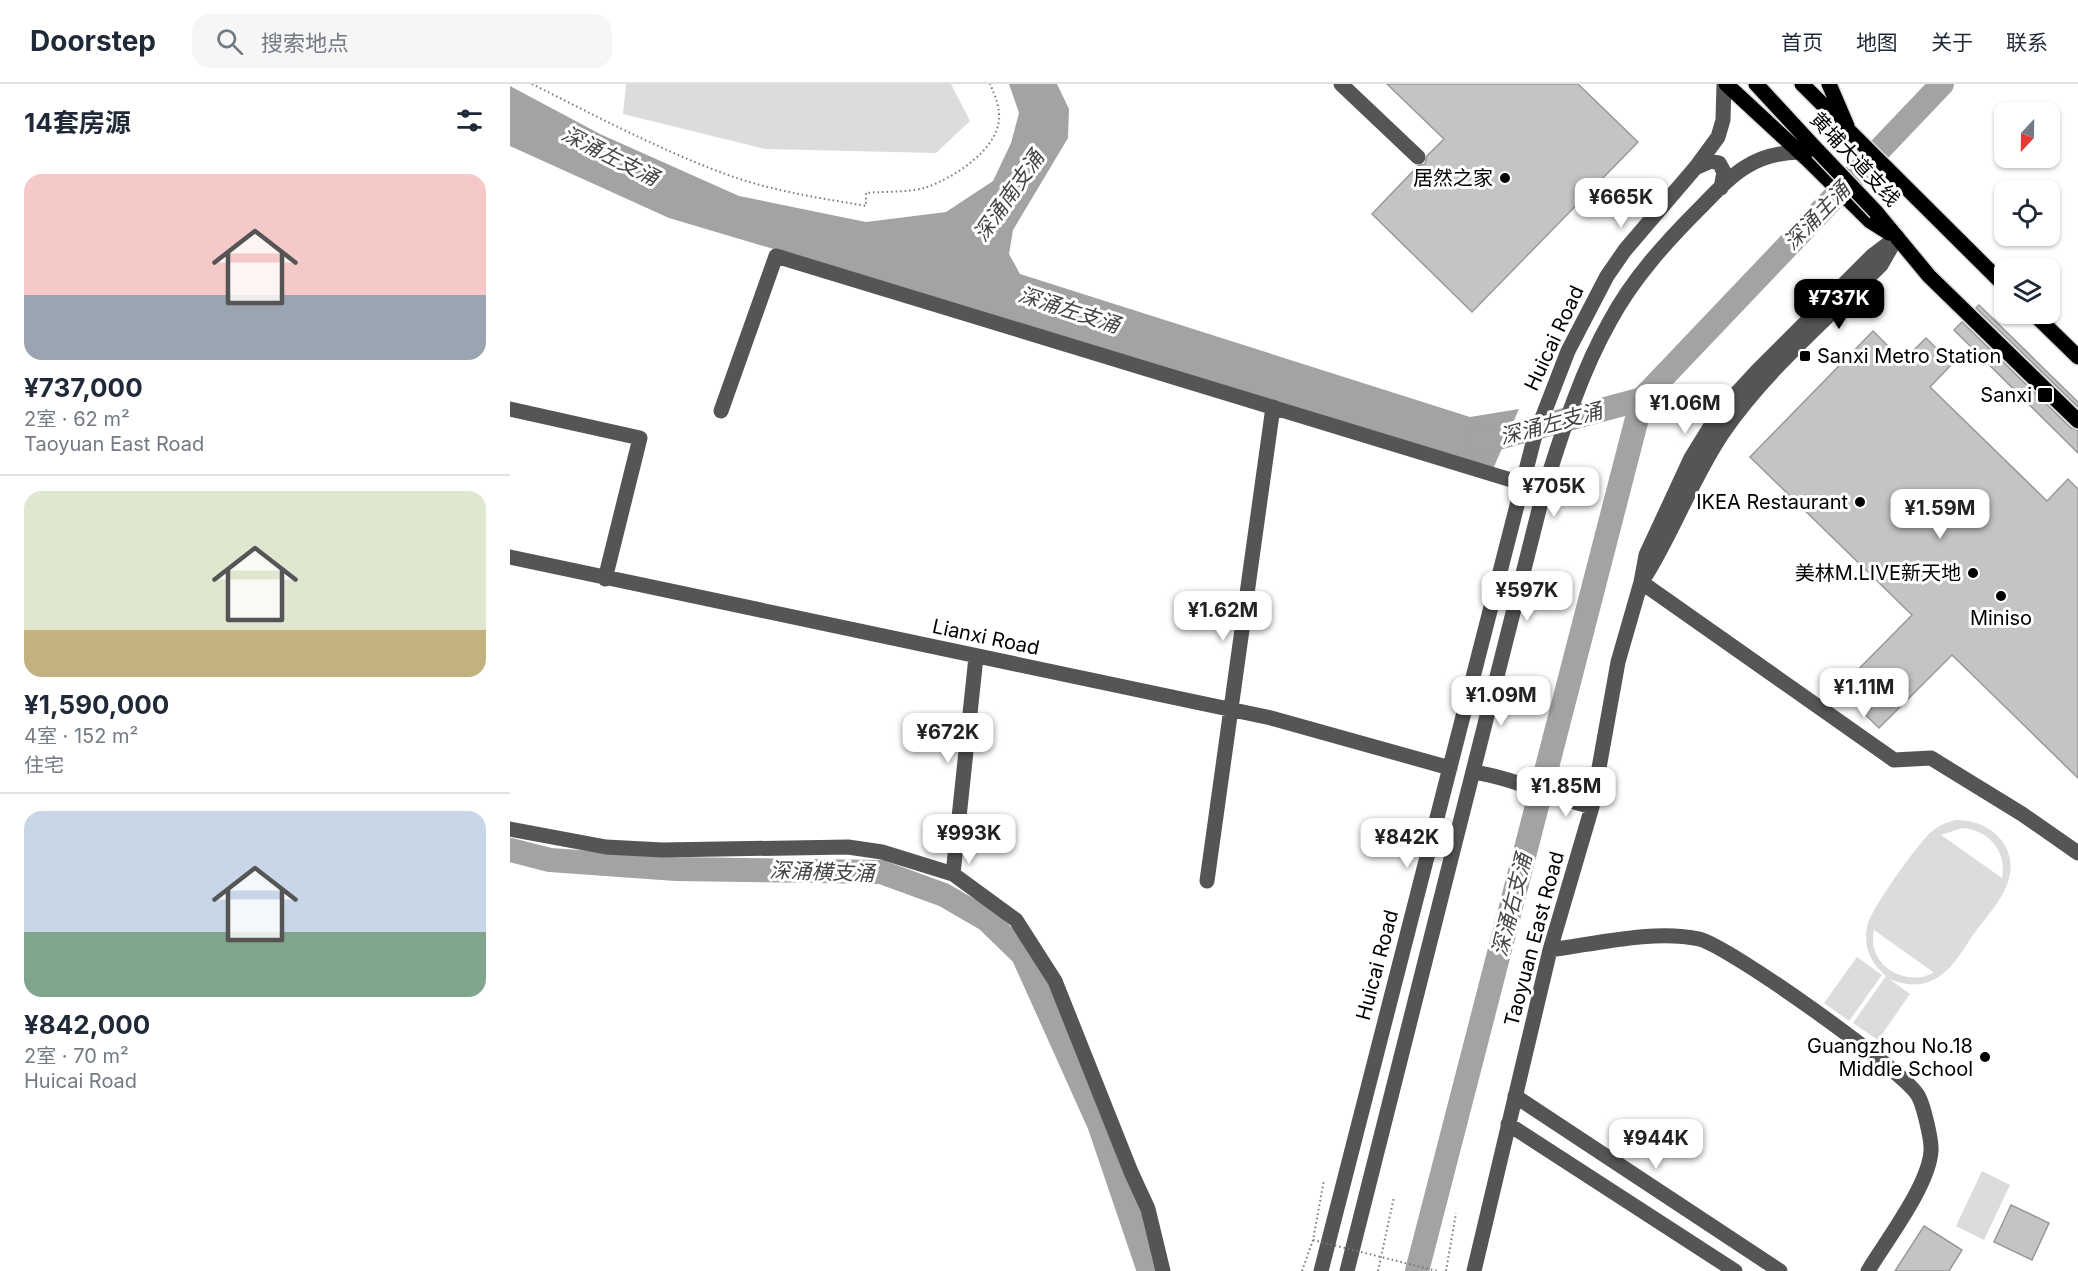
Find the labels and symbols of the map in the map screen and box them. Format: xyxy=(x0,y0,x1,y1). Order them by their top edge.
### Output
north arrow xyxy=(1994,102,2060,168)
street label: 黄埔大道支线 xyxy=(1805,107,1905,211)
water label: 深涌左支涌 xyxy=(558,121,664,191)
water label: 深涌南支涌 xyxy=(968,144,1050,246)
place label: 居然之家 xyxy=(1413,166,1493,190)
marker: 居然之家 xyxy=(1498,171,1512,185)
water label: 深涌主涌 xyxy=(1778,175,1856,255)
pin: ¥665K xyxy=(1579,178,1663,229)
pin: ¥737K xyxy=(1797,279,1881,330)
water label: 深涌左支涌 xyxy=(1015,281,1125,338)
street label: Huicai Road xyxy=(1519,282,1589,394)
place label: Sanxi Metro Station xyxy=(1817,344,2001,368)
marker: Sanxi Metro Station xyxy=(1798,349,1812,363)
place label: Sanxi xyxy=(1980,383,2032,407)
pin: ¥1.06M xyxy=(1636,384,1734,435)
marker: Sanxi xyxy=(2036,386,2054,404)
water label: 深涌左支涌 xyxy=(1497,397,1607,449)
pin: ¥705K xyxy=(1512,467,1596,518)
pin: ¥1.59M xyxy=(1891,489,1989,540)
place label: IKEA Restaurant xyxy=(1696,490,1848,514)
marker: IKEA Restaurant xyxy=(1853,495,1867,509)
place label: 美林M.LIVE新天地 xyxy=(1795,561,1961,585)
marker: 美林M.LIVE新天地 xyxy=(1966,566,1980,580)
pin: ¥597K xyxy=(1485,571,1569,622)
marker: Miniso xyxy=(1994,589,2008,603)
pin: ¥1.62M xyxy=(1174,591,1272,642)
place label: Miniso xyxy=(1970,606,2032,630)
street label: Lianxi Road xyxy=(930,614,1042,660)
pin: ¥1.11M xyxy=(1815,668,1913,719)
pin: ¥1.09M xyxy=(1452,676,1550,727)
pin: ¥672K xyxy=(906,713,990,764)
pin: ¥1.85M xyxy=(1517,767,1615,818)
pin: ¥993K xyxy=(927,814,1011,865)
pin: ¥842K xyxy=(1365,818,1449,869)
water label: 深涌右支涌 xyxy=(1487,849,1537,959)
street label: Taoyuan East Road xyxy=(1499,849,1569,1029)
water label: 深涌横支涌 xyxy=(769,857,877,886)
street label: Huicai Road xyxy=(1351,907,1403,1023)
place label: Guangzhou No.18 Middle School xyxy=(1807,1034,1973,1081)
marker: Guangzhou No.18 Middle School xyxy=(1978,1050,1992,1064)
pin: ¥944K xyxy=(1614,1119,1698,1170)

